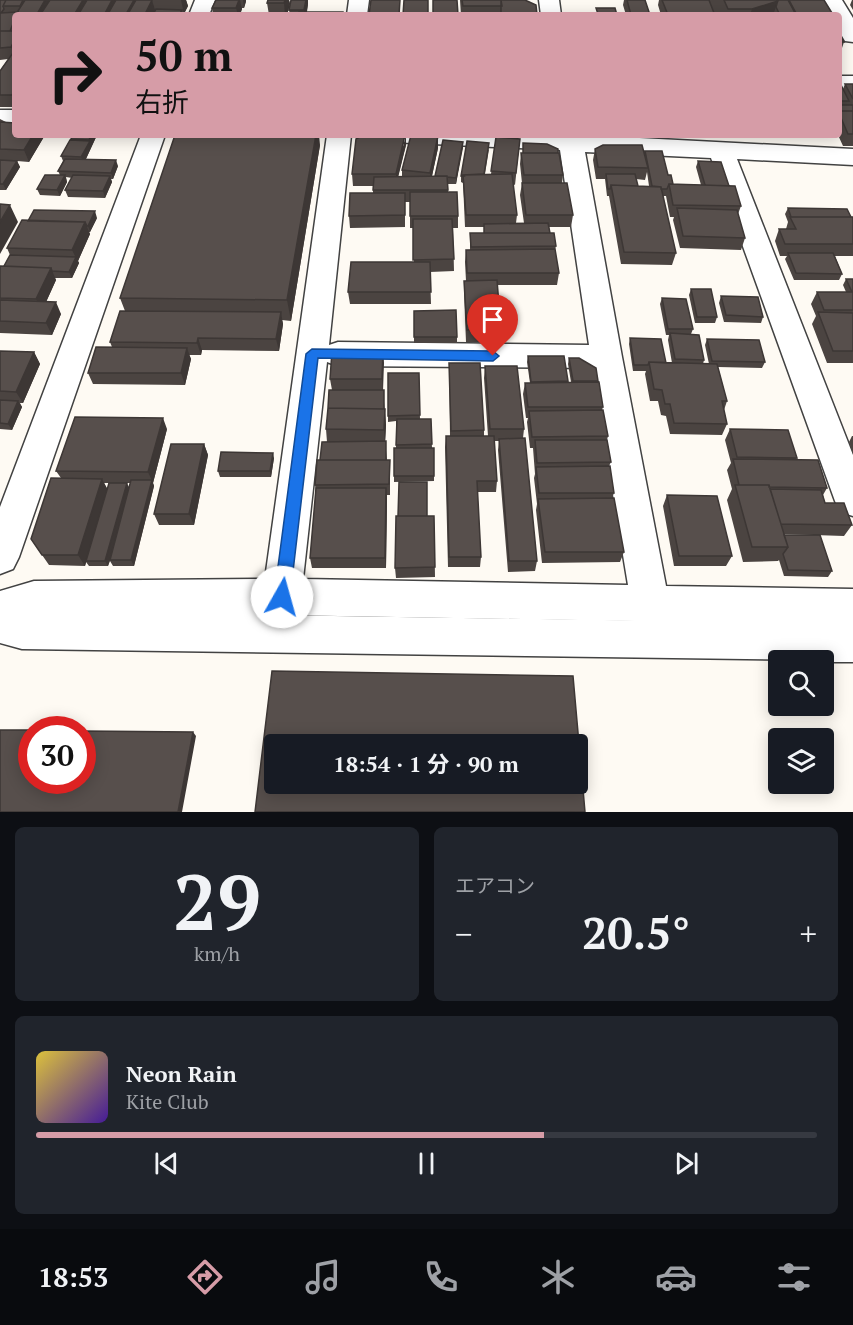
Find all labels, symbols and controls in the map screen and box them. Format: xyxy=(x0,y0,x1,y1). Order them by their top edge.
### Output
text: 50 m xyxy=(135,27,233,83)
icon: right xyxy=(36,36,114,114)
text: 右折 xyxy=(135,84,189,120)
pin xyxy=(467,294,518,356)
icon: arrive xyxy=(476,303,509,336)
position arrow xyxy=(250,565,314,629)
map controls xyxy=(768,650,834,794)
button: search xyxy=(768,650,834,716)
speed limit sign: 30 xyxy=(18,716,96,794)
button: layers xyxy=(768,728,834,794)
text: 18:54 · 1 分 · 90 m xyxy=(333,749,519,778)
text: 29 xyxy=(173,849,261,952)
text: エアコン xyxy=(455,872,535,899)
text: 20.5° xyxy=(582,902,690,962)
text: − xyxy=(455,912,473,955)
text: + xyxy=(799,912,817,955)
text: km/h xyxy=(194,940,240,967)
text: Neon Rain xyxy=(126,1059,237,1088)
text: Kite Club xyxy=(126,1088,209,1115)
icon: previous xyxy=(150,1147,183,1180)
icon: pause xyxy=(410,1147,443,1180)
icon: next xyxy=(670,1147,703,1180)
icon: directions xyxy=(184,1256,226,1298)
icon: music xyxy=(302,1256,344,1298)
icon: phone xyxy=(420,1256,462,1298)
icon: climate xyxy=(537,1256,579,1298)
icon: car xyxy=(655,1256,697,1298)
icon: filters xyxy=(773,1256,815,1298)
text: 18:53 xyxy=(38,1259,108,1295)

